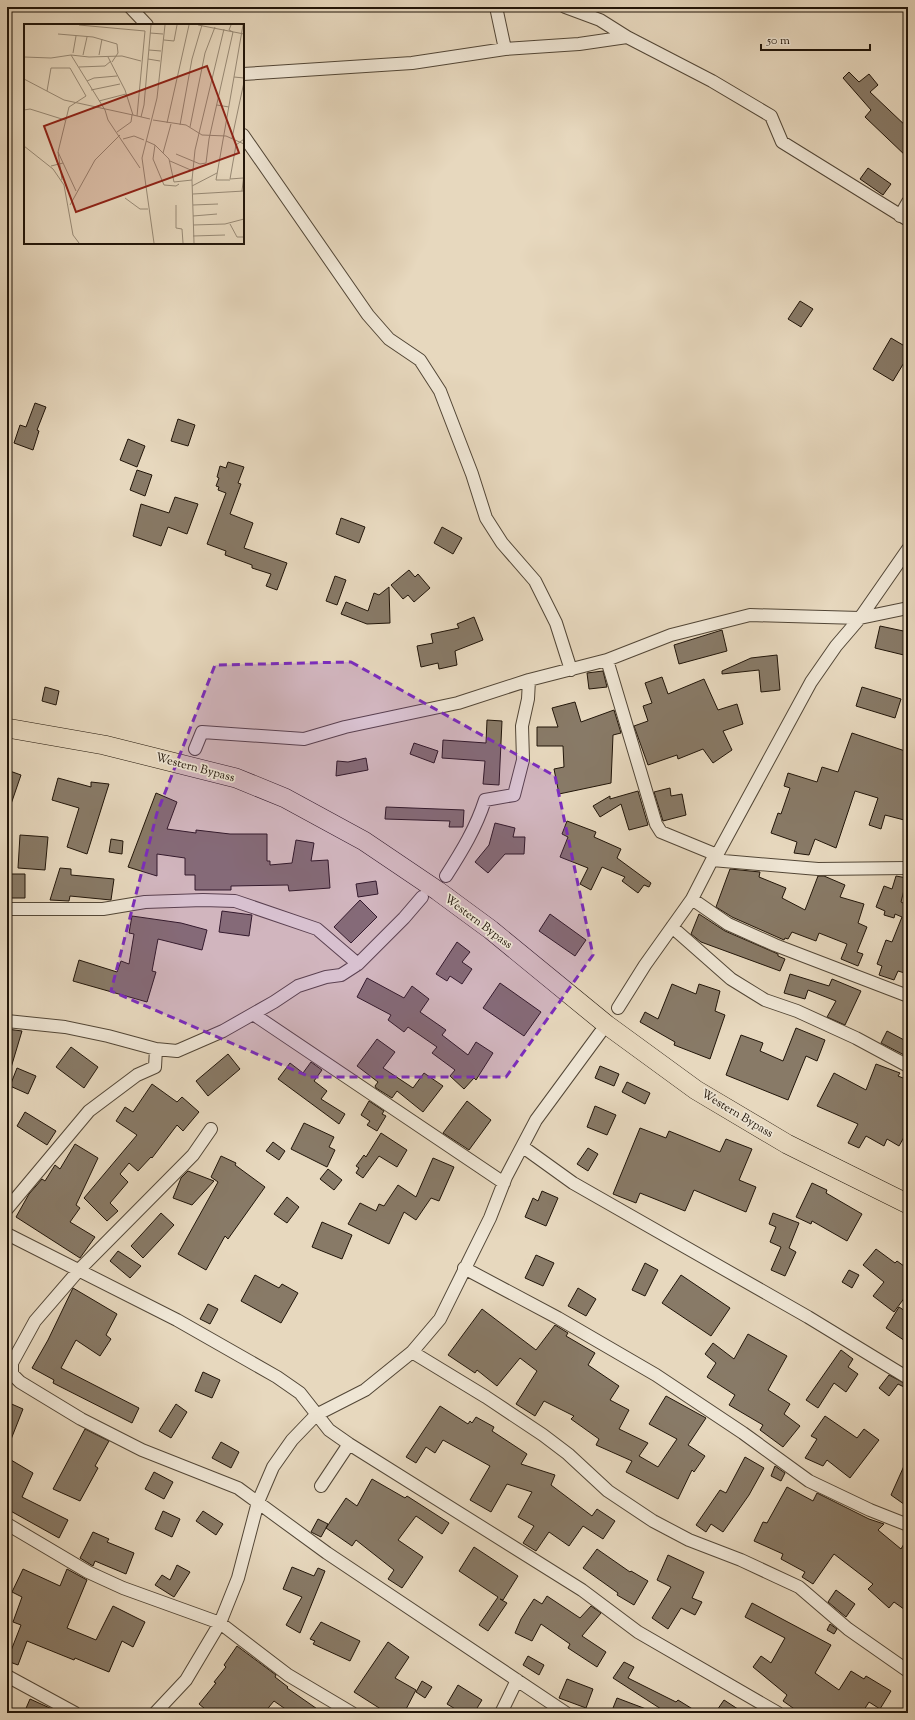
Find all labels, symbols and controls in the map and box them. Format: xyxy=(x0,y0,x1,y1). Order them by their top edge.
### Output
inset map xyxy=(24,24,244,244)
scale bar xyxy=(761,26,870,52)
text: 50 m xyxy=(766,32,790,50)
street label: Western Bypass xyxy=(153,749,237,787)
street label: Western Bypass xyxy=(440,890,516,954)
street label: Western Bypass xyxy=(697,1085,777,1143)

